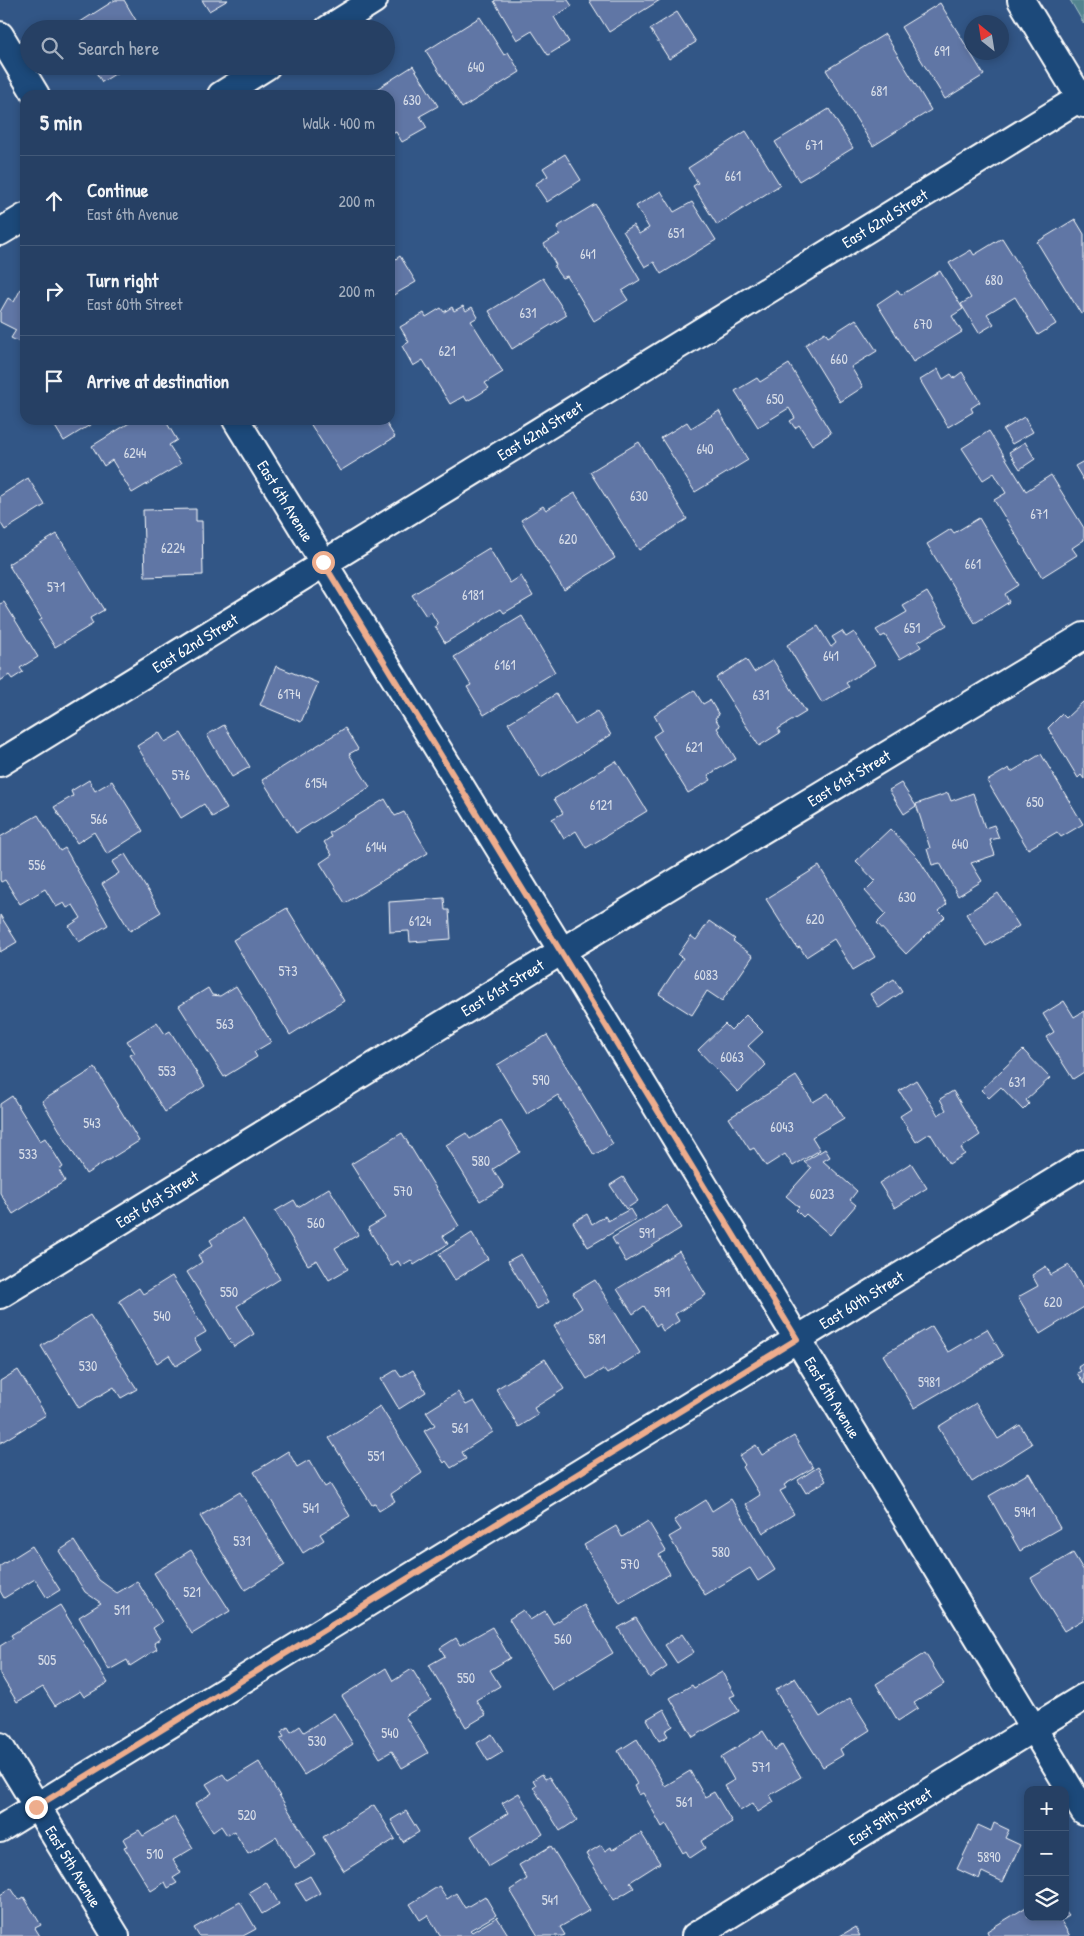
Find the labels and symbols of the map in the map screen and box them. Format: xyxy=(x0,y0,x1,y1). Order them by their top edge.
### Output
north arrow xyxy=(964,15,1009,60)
house number: 691 xyxy=(934,41,950,60)
house number: 640 xyxy=(467,57,485,76)
house number: 681 xyxy=(871,81,887,100)
house number: 630 xyxy=(403,90,421,109)
house number: 671 xyxy=(805,135,823,154)
house number: 661 xyxy=(725,166,741,185)
street label: East 62nd Street xyxy=(838,183,932,253)
house number: 651 xyxy=(668,223,684,242)
house number: 641 xyxy=(580,244,596,263)
house number: 680 xyxy=(985,270,1003,289)
house number: 631 xyxy=(520,303,536,322)
house number: 670 xyxy=(914,314,932,333)
house number: 621 xyxy=(438,341,456,360)
house number: 660 xyxy=(830,349,848,368)
house number: 650 xyxy=(766,389,784,408)
street label: East 62nd Street xyxy=(493,396,587,465)
house number: 640 xyxy=(696,439,714,458)
house number: 6244 xyxy=(124,443,146,462)
street label: East 6th Avenue xyxy=(252,456,319,546)
house number: 630 xyxy=(630,486,648,505)
house number: 671 xyxy=(1030,504,1048,523)
house number: 620 xyxy=(559,529,577,548)
house number: 6224 xyxy=(161,538,185,557)
route start xyxy=(312,551,335,574)
house number: 661 xyxy=(965,554,981,573)
house number: 571 xyxy=(47,577,65,596)
house number: 6181 xyxy=(462,585,484,604)
street label: East 62nd Street xyxy=(148,608,243,678)
house number: 651 xyxy=(904,618,920,637)
house number: 641 xyxy=(823,646,839,665)
house number: 6161 xyxy=(494,655,516,674)
house number: 6174 xyxy=(278,684,300,703)
house number: 631 xyxy=(753,685,769,704)
house number: 621 xyxy=(685,737,703,756)
street label: East 61st Street xyxy=(803,744,895,811)
house number: 576 xyxy=(172,765,191,784)
house number: 6154 xyxy=(305,773,327,792)
house number: 650 xyxy=(1026,792,1044,811)
house number: 6121 xyxy=(590,795,612,814)
house number: 566 xyxy=(90,809,108,828)
house number: 640 xyxy=(951,834,969,853)
house number: 6144 xyxy=(365,837,387,856)
house number: 556 xyxy=(28,855,46,874)
house number: 630 xyxy=(898,887,916,906)
house number: 620 xyxy=(806,909,824,928)
house number: 6124 xyxy=(409,911,431,930)
street label: East 61st Street xyxy=(457,953,548,1021)
house number: 573 xyxy=(278,961,298,980)
house number: 6083 xyxy=(694,965,718,984)
house number: 563 xyxy=(216,1014,234,1033)
house number: 6063 xyxy=(720,1047,744,1066)
house number: 553 xyxy=(158,1061,176,1080)
house number: 590 xyxy=(532,1070,550,1089)
house number: 631 xyxy=(1009,1072,1025,1091)
house number: 543 xyxy=(83,1113,101,1132)
house number: 6043 xyxy=(770,1117,794,1136)
house number: 533 xyxy=(19,1144,37,1163)
house number: 580 xyxy=(472,1151,490,1170)
street label: East 61st Street xyxy=(111,1165,203,1233)
house number: 570 xyxy=(393,1181,413,1200)
house number: 6023 xyxy=(810,1184,834,1203)
house number: 560 xyxy=(307,1213,325,1232)
house number: 591 xyxy=(639,1223,655,1242)
street label: East 60th Street xyxy=(815,1265,908,1334)
house number: 550 xyxy=(220,1282,238,1301)
house number: 591 xyxy=(654,1282,670,1301)
house number: 620 xyxy=(1044,1292,1062,1311)
house number: 540 xyxy=(153,1306,171,1325)
house number: 581 xyxy=(588,1329,606,1348)
street label: East 6th Avenue xyxy=(799,1352,866,1443)
house number: 530 xyxy=(79,1356,97,1375)
house number: 5981 xyxy=(918,1372,940,1391)
house number: 561 xyxy=(452,1418,468,1437)
house number: 551 xyxy=(368,1446,384,1465)
house number: 541 xyxy=(303,1498,319,1517)
house number: 5941 xyxy=(1014,1502,1036,1521)
house number: 531 xyxy=(233,1531,251,1550)
house number: 580 xyxy=(712,1542,730,1561)
house number: 570 xyxy=(620,1554,640,1573)
house number: 521 xyxy=(183,1582,201,1601)
house number: 511 xyxy=(114,1600,130,1619)
house number: 560 xyxy=(554,1629,572,1648)
house number: 505 xyxy=(38,1650,56,1669)
house number: 550 xyxy=(457,1668,475,1687)
house number: 540 xyxy=(381,1723,399,1742)
house number: 530 xyxy=(308,1731,326,1750)
house number: 571 xyxy=(752,1757,770,1776)
street label: East 59th Street xyxy=(844,1782,937,1850)
house number: 561 xyxy=(676,1792,692,1811)
route end xyxy=(25,1796,48,1819)
house number: 520 xyxy=(238,1805,256,1824)
street label: East 5th Avenue xyxy=(40,1821,107,1912)
house number: 510 xyxy=(146,1844,164,1863)
house number: 5890 xyxy=(977,1847,1001,1866)
house number: 541 xyxy=(542,1890,558,1909)

